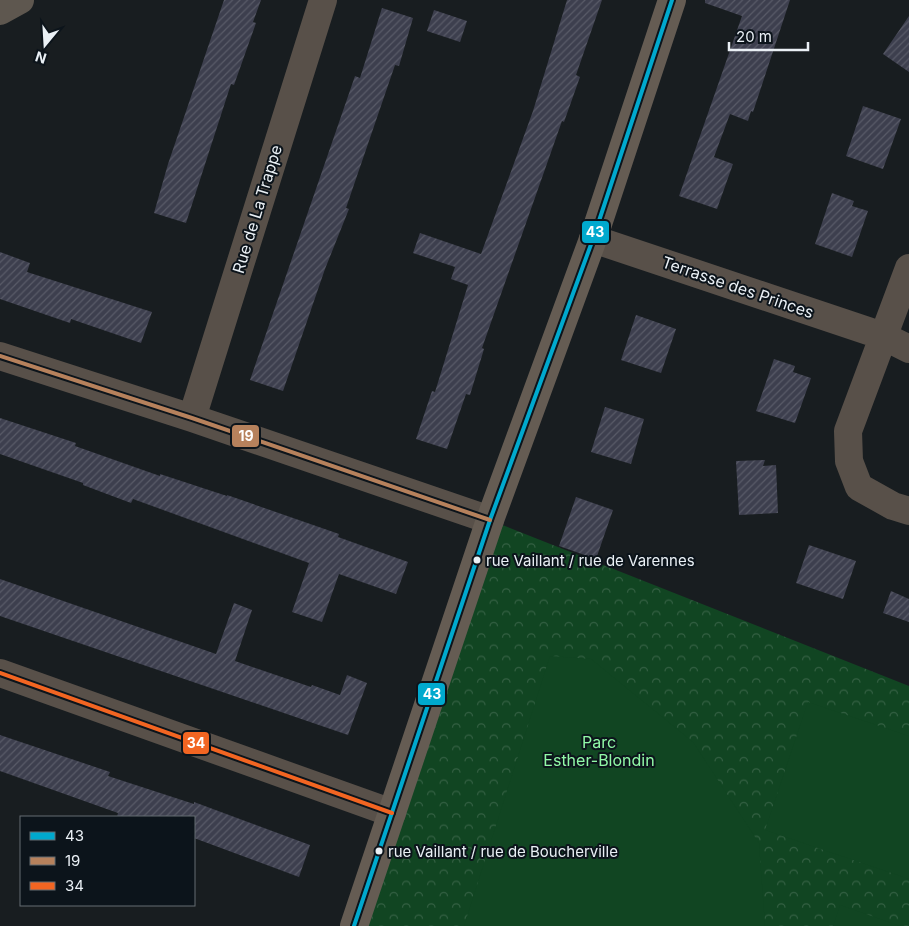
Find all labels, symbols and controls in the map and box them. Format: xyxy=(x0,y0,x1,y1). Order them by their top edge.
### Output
north arrow xyxy=(20,20,70,70)
scale bar xyxy=(729,20,808,52)
text: 20 m xyxy=(736,27,772,46)
text: N xyxy=(33,48,49,68)
street label: Rue de La Trappe xyxy=(228,142,286,276)
line badge: 43 xyxy=(581,220,610,244)
text: 43 xyxy=(586,223,604,240)
street label: Terrasse des Princes xyxy=(659,252,817,322)
line badge: 19 xyxy=(231,424,260,448)
text: 19 xyxy=(238,427,254,444)
place label: rue Vaillant / rue de Varennes xyxy=(486,551,695,570)
marker: rue Vaillant / rue de Varennes xyxy=(472,555,482,565)
line badge: 43 xyxy=(417,682,446,706)
text: 43 xyxy=(423,685,441,702)
line badge: 34 xyxy=(182,731,210,755)
park label: Parc Esther-Blondin xyxy=(543,732,655,770)
text: 34 xyxy=(187,734,205,751)
legend xyxy=(20,816,195,906)
text: 43 xyxy=(65,826,84,845)
place label: rue Vaillant / rue de Boucherville xyxy=(388,842,618,861)
marker: rue Vaillant / rue de Boucherville xyxy=(374,846,384,856)
text: 19 xyxy=(65,851,80,870)
text: 34 xyxy=(65,876,84,895)

